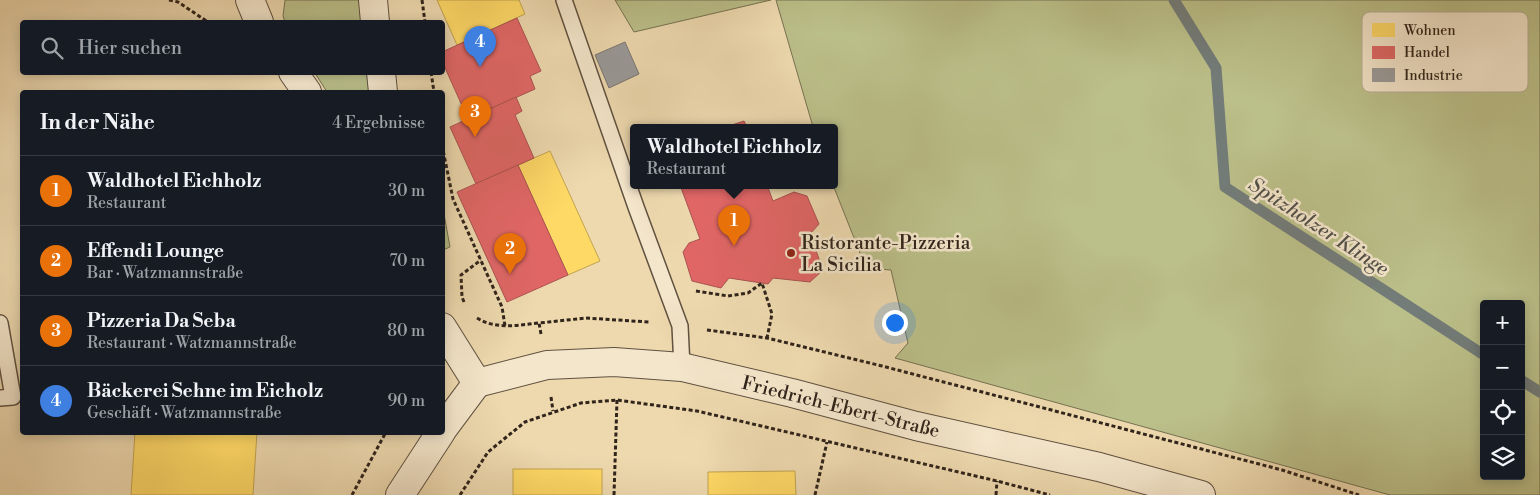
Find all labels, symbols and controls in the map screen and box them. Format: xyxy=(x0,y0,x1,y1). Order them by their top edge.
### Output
legend xyxy=(1362,12,1528,92)
search box xyxy=(20,20,445,75)
text: Wohnen xyxy=(1403,22,1456,40)
pin: 4 xyxy=(464,26,496,67)
icon: search xyxy=(38,34,66,62)
text: Hier suchen xyxy=(78,36,182,60)
text: Handel xyxy=(1404,44,1450,62)
text: Industrie xyxy=(1404,67,1463,85)
pin: 3 xyxy=(459,96,491,137)
text: In der Nähe xyxy=(40,110,155,136)
text: 4 Ergebnisse xyxy=(332,113,425,133)
popup xyxy=(630,124,838,189)
text: Waldhotel Eichholz xyxy=(647,135,821,159)
text: Restaurant xyxy=(647,159,726,179)
text: Waldhotel Eichholz xyxy=(87,169,261,193)
water label: Spitzholzer Klinge xyxy=(1243,173,1394,282)
text: 1 xyxy=(52,181,60,201)
text: 30 m xyxy=(388,181,425,201)
text: Restaurant xyxy=(87,193,166,213)
pin: 1 xyxy=(718,205,750,246)
place label: Ristorante-Pizzeria La Sicilia xyxy=(801,231,971,277)
pin: 2 xyxy=(494,233,526,274)
text: Effendi Lounge xyxy=(87,239,224,263)
marker: Ristorante-Pizzeria La Sicilia xyxy=(785,247,797,259)
text: 2 xyxy=(51,251,61,271)
text: 70 m xyxy=(389,251,425,271)
text: Bar · Watzmannstraße xyxy=(87,263,243,283)
map controls xyxy=(1480,300,1525,480)
button: + xyxy=(1480,300,1525,345)
text: Pizzeria Da Seba xyxy=(87,309,236,333)
your location xyxy=(882,310,908,336)
text: 3 xyxy=(51,321,61,341)
text: 80 m xyxy=(387,321,425,341)
text: Restaurant · Watzmannstraße xyxy=(87,333,297,353)
button: − xyxy=(1480,345,1525,390)
street label: Friedrich-Ebert-Straße xyxy=(739,371,942,443)
text: Bäckerei Sehne im Eicholz xyxy=(87,379,323,403)
button: locate xyxy=(1480,390,1525,435)
text: 4 xyxy=(51,391,61,411)
text: 90 m xyxy=(387,391,425,411)
text: Geschäft · Watzmannstraße xyxy=(87,403,282,423)
button: layers xyxy=(1480,435,1525,480)

